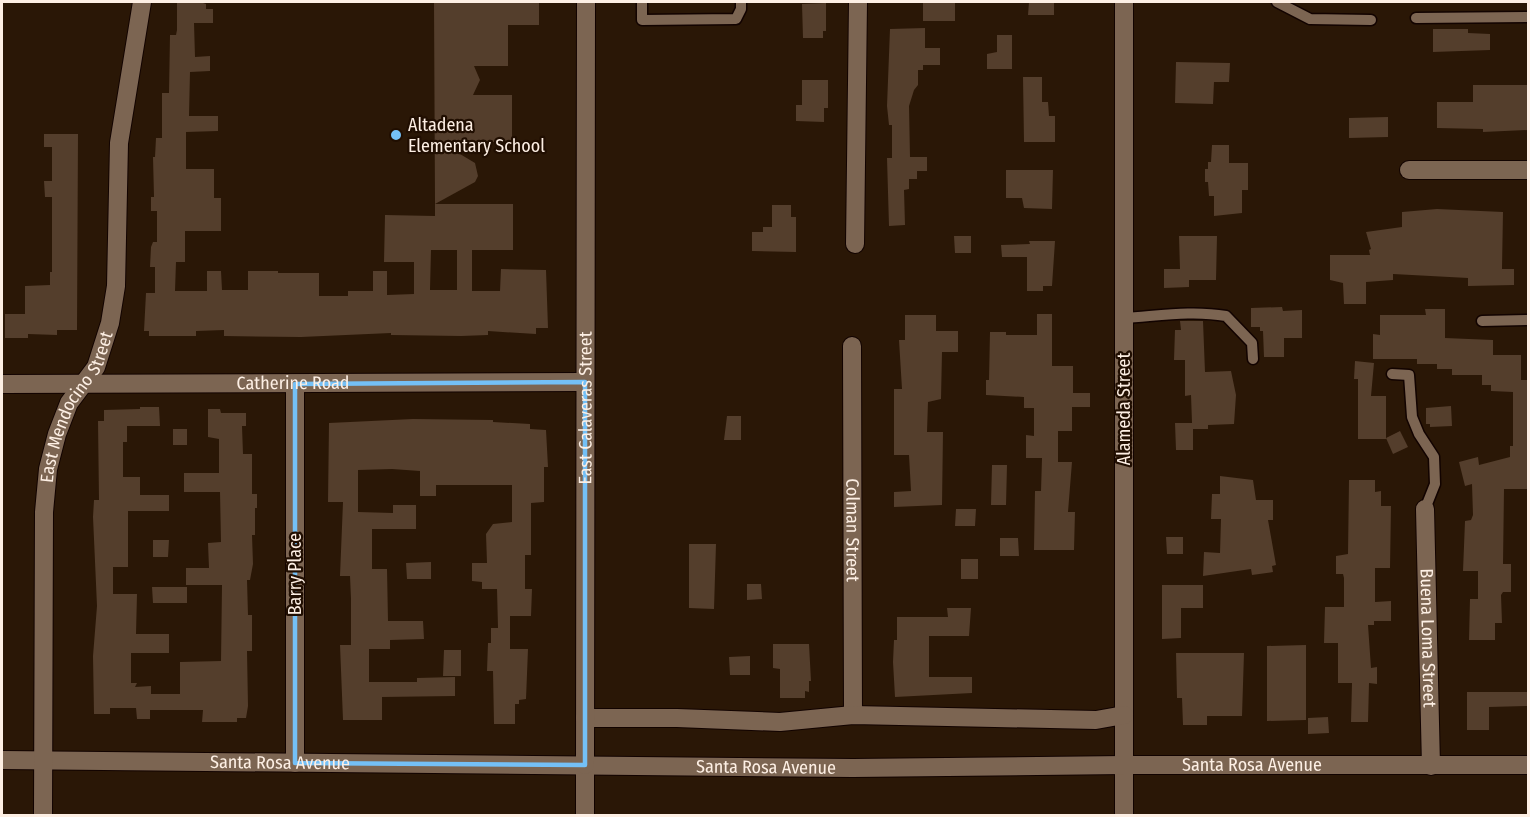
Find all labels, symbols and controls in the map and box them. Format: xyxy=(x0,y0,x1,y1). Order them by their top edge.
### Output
place label: Altadena Elementary School xyxy=(408,114,545,157)
marker: Altadena Elementary School xyxy=(389,128,403,142)
street label: East Mendocino Street xyxy=(36,328,118,484)
street label: East Calaveras Street xyxy=(574,331,597,485)
street label: Alameda Street xyxy=(1113,353,1135,465)
street label: Catherine Road xyxy=(236,372,349,394)
street label: Colman Street xyxy=(841,478,864,582)
street label: Barry Place xyxy=(284,533,306,615)
street label: Buena Loma Street xyxy=(1415,568,1441,708)
street label: Santa Rosa Avenue xyxy=(210,751,350,774)
street label: Santa Rosa Avenue xyxy=(1182,754,1322,776)
street label: Santa Rosa Avenue xyxy=(696,756,836,779)

